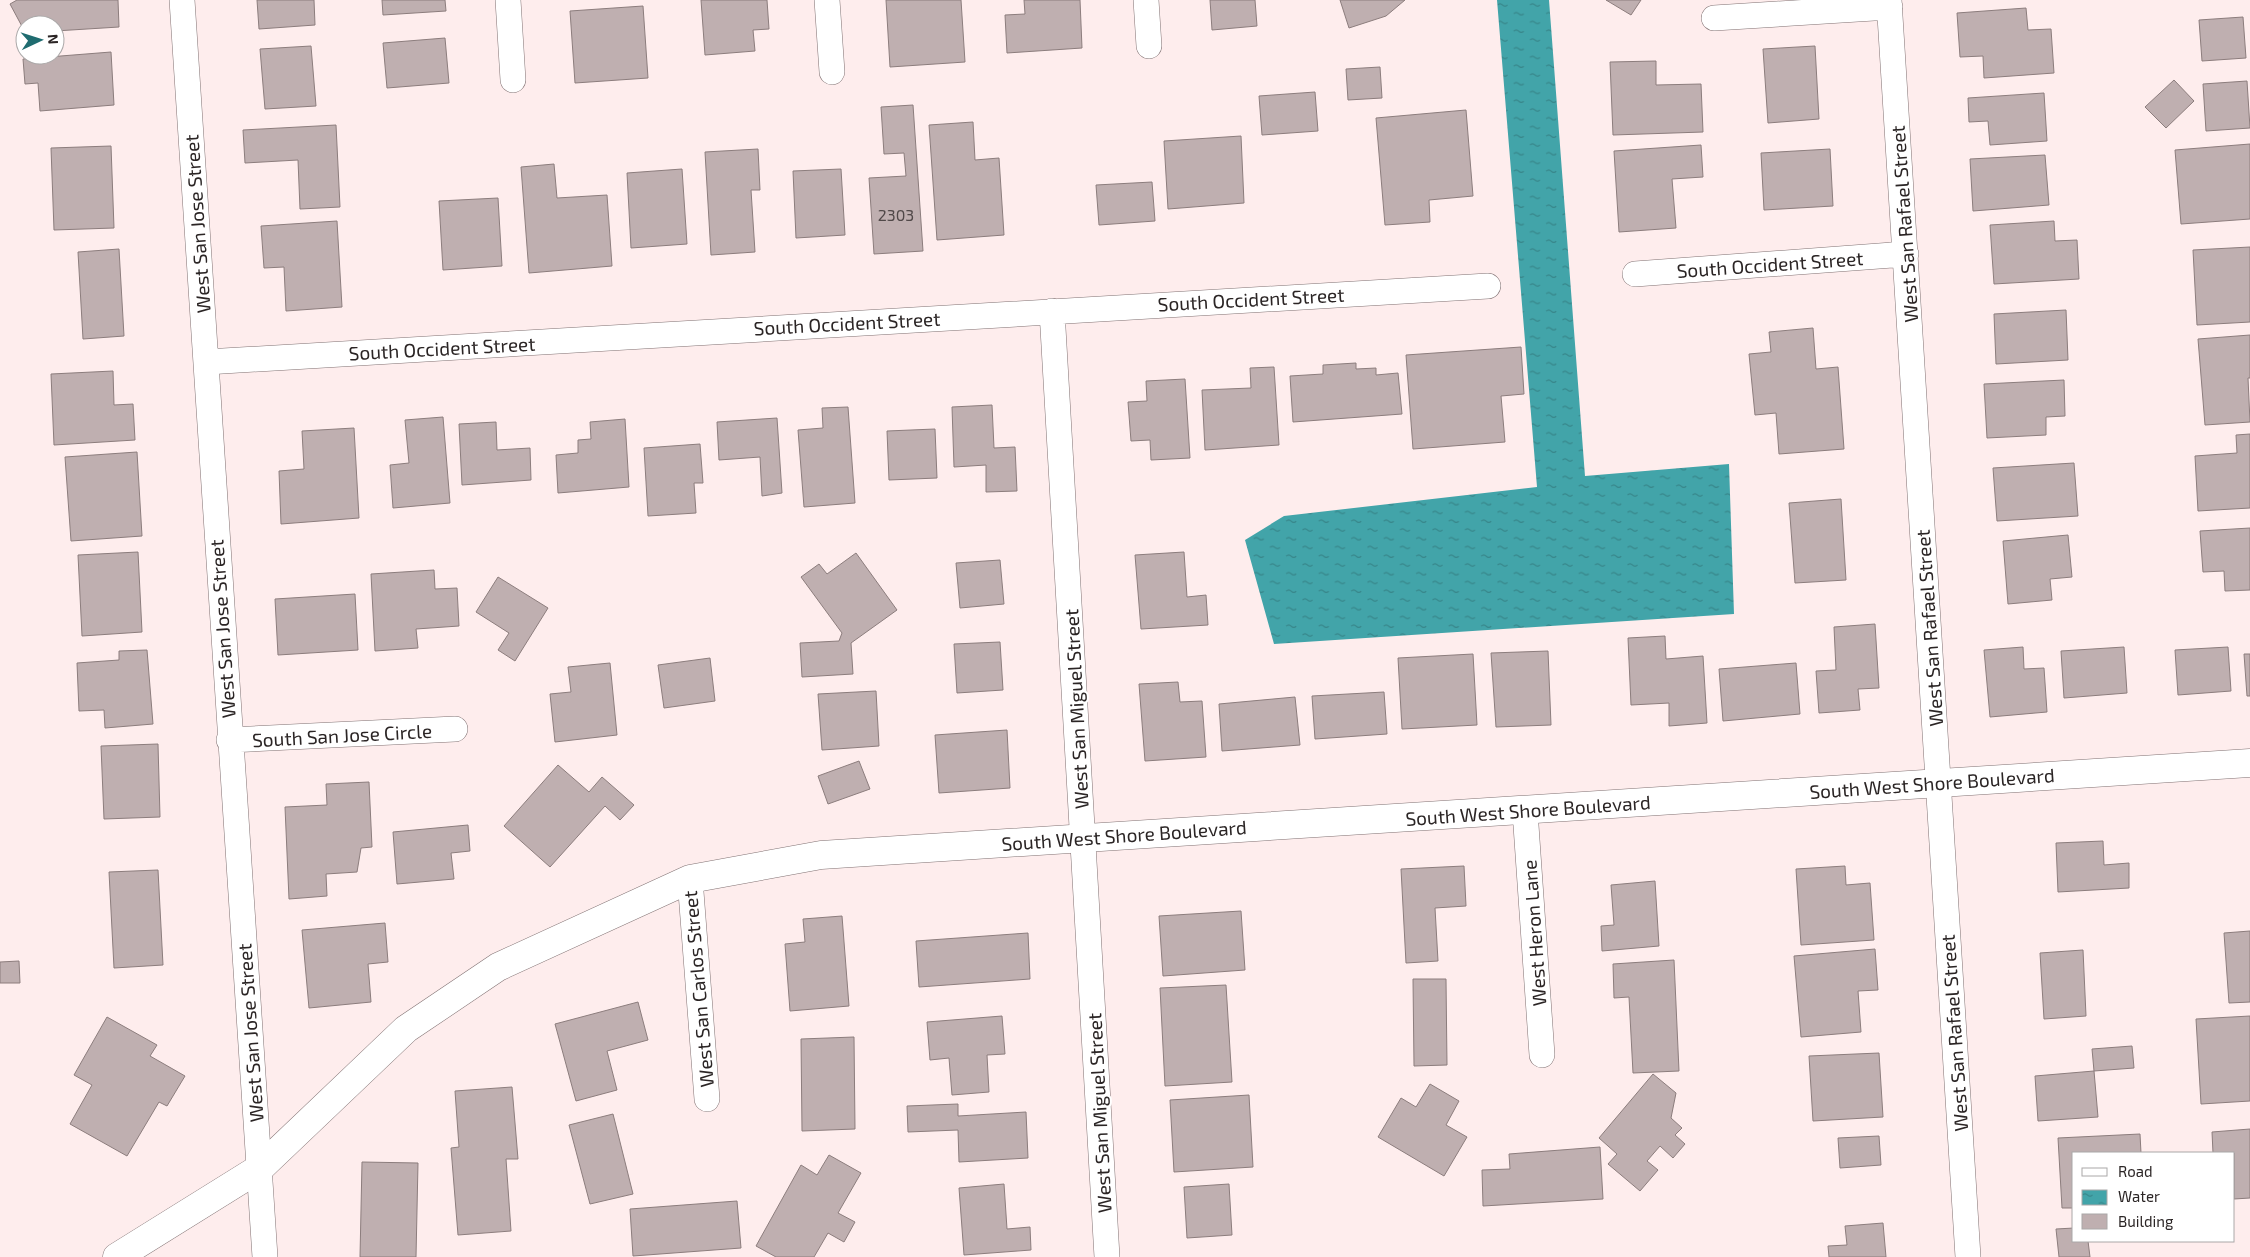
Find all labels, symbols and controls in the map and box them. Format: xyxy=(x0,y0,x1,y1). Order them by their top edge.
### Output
north arrow xyxy=(15,15,65,65)
text: N xyxy=(45,33,62,45)
street label: West San Rafael Street xyxy=(1886,125,1922,323)
street label: West San Jose Street xyxy=(179,134,215,314)
house number: 2303 xyxy=(878,205,914,224)
street label: South Occident Street xyxy=(1676,246,1864,282)
street label: South Occident Street xyxy=(1157,283,1345,315)
street label: South Occident Street xyxy=(753,307,941,339)
street label: South Occident Street xyxy=(348,332,536,364)
street label: West San Rafael Street xyxy=(1911,529,1947,727)
street label: West San Jose Street xyxy=(204,539,240,719)
street label: West San Miguel Street xyxy=(1059,608,1093,810)
street label: South San Jose Circle xyxy=(251,719,433,751)
street label: South West Shore Boulevard xyxy=(1809,763,2055,803)
street label: South West Shore Boulevard xyxy=(1405,790,1651,830)
street label: South West Shore Boulevard xyxy=(1001,815,1247,855)
street label: West Heron Lane xyxy=(1517,859,1551,1007)
street label: West San Carlos Street xyxy=(678,890,718,1088)
street label: West San Rafael Street xyxy=(1936,934,1972,1132)
street label: West San Jose Street xyxy=(232,943,268,1123)
street label: West San Miguel Street xyxy=(1082,1012,1116,1214)
legend xyxy=(2072,1152,2235,1242)
text: Road xyxy=(2118,1162,2153,1180)
text: Water xyxy=(2118,1187,2160,1205)
text: Building xyxy=(2118,1212,2174,1230)

